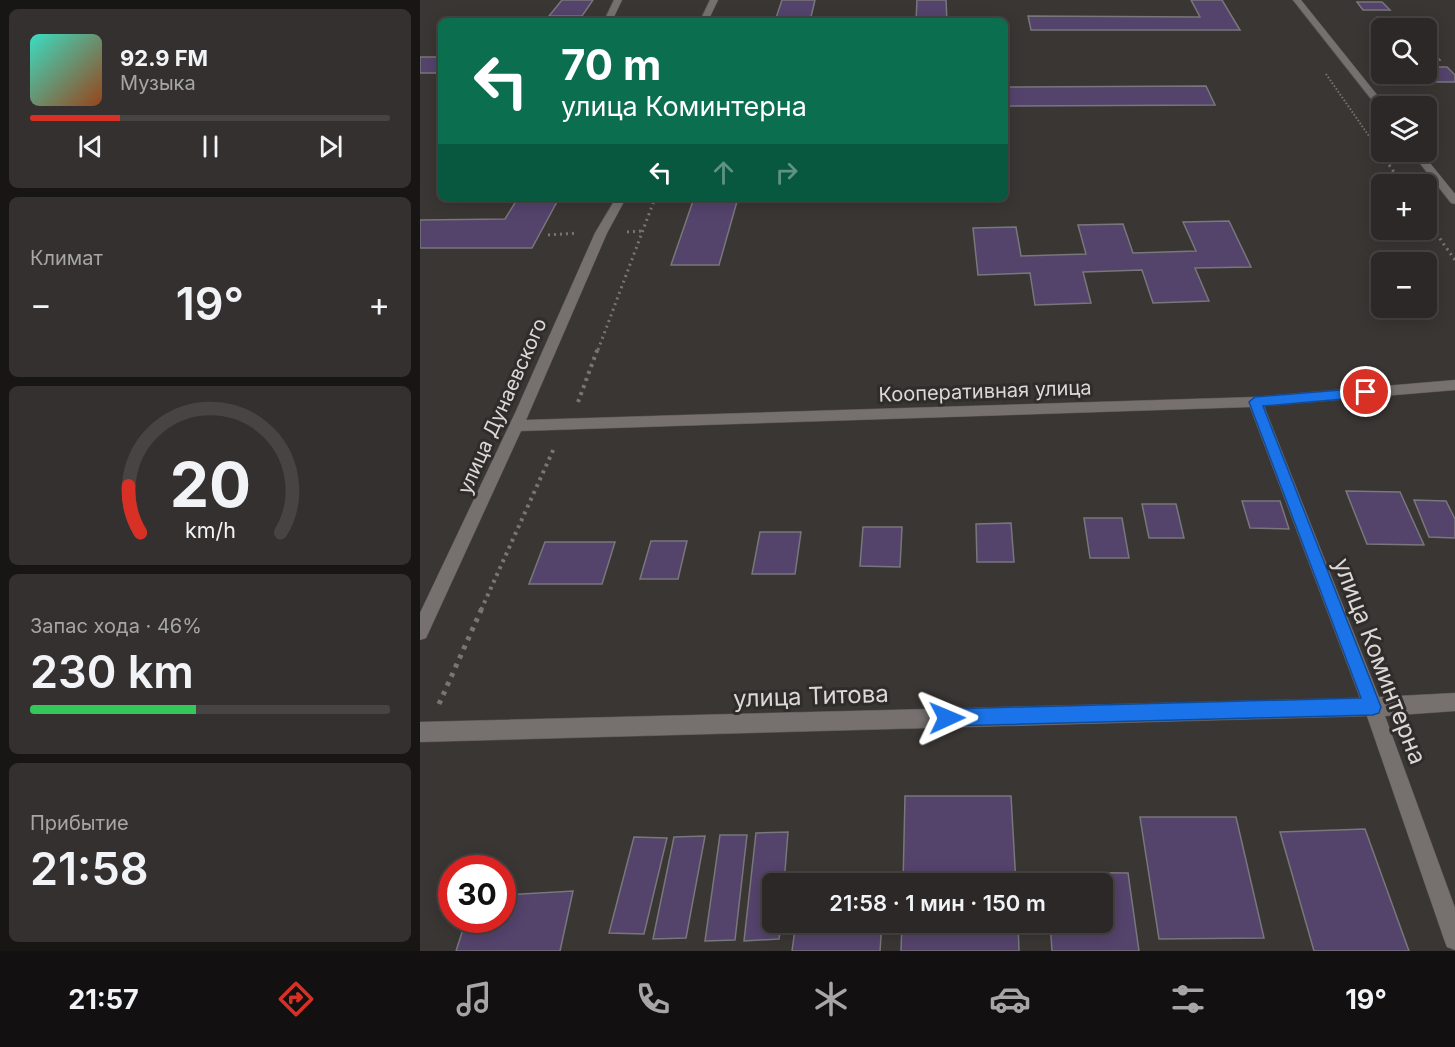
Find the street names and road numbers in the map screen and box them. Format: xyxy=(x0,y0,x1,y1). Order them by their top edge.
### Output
street label: улица Дунаевского xyxy=(452,314,552,498)
street label: Кооперативная улица xyxy=(878,375,1092,407)
street label: улица Коминтерна xyxy=(1327,554,1433,768)
street label: улица Титова xyxy=(733,679,889,713)

